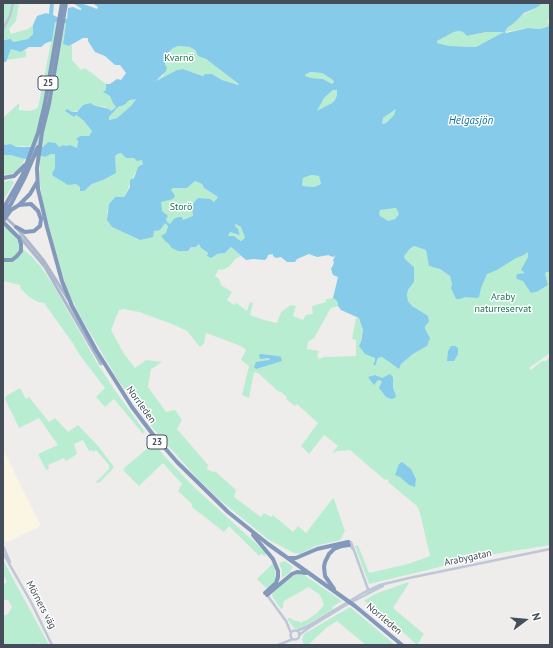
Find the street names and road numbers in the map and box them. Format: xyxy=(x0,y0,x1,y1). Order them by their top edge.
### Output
road number: 25 xyxy=(38,76,58,90)
street label: Norrleden xyxy=(124,384,158,426)
road number: 23 xyxy=(147,435,167,449)
street label: Arabygatan xyxy=(443,547,493,569)
street label: Mörners väg xyxy=(23,579,59,631)
street label: Norrleden xyxy=(364,601,404,637)

